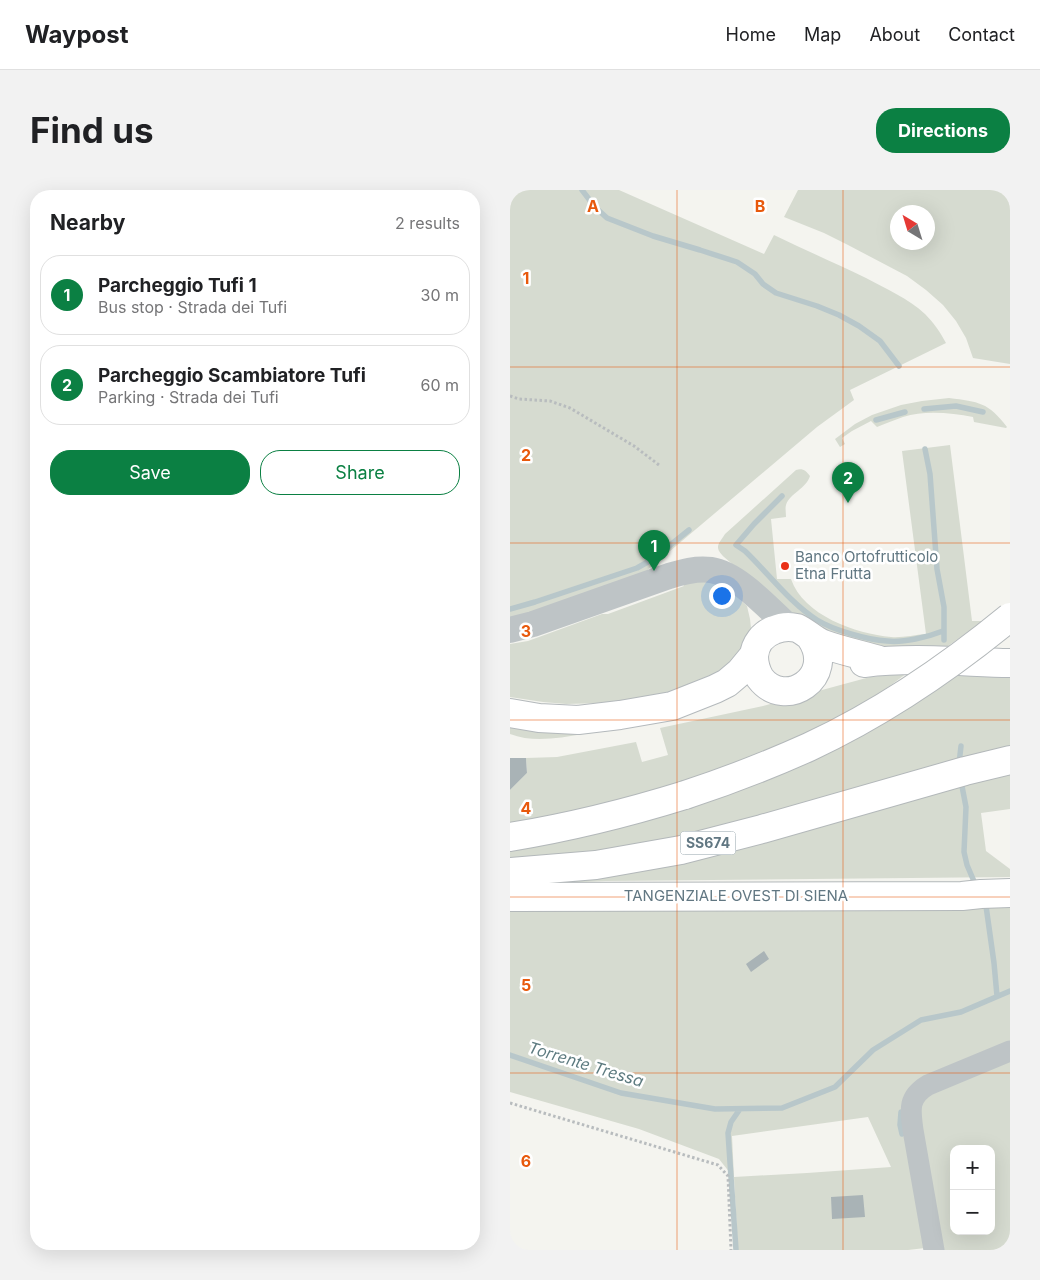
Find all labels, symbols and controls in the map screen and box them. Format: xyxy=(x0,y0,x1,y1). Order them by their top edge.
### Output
text: Waypost xyxy=(25,20,129,49)
text: Home xyxy=(726,24,776,45)
text: Map xyxy=(804,24,841,45)
text: About xyxy=(869,24,920,45)
text: Contact xyxy=(948,24,1015,45)
button: Directions xyxy=(876,108,1010,153)
text: Find us xyxy=(30,109,154,151)
text: A xyxy=(587,196,599,216)
text: B xyxy=(755,196,765,216)
north arrow xyxy=(890,205,935,250)
text: Nearby xyxy=(50,210,125,235)
text: 2 results xyxy=(395,213,460,233)
text: 1 xyxy=(523,268,529,288)
text: Parcheggio Tufi 1 xyxy=(98,274,257,297)
text: 1 xyxy=(64,285,70,305)
text: 30 m xyxy=(421,285,459,305)
text: Bus stop · Strada dei Tufi xyxy=(98,297,287,317)
text: Parcheggio Scambiatore Tufi xyxy=(98,364,366,387)
text: 2 xyxy=(62,375,72,395)
text: 60 m xyxy=(420,375,459,395)
text: Parking · Strada dei Tufi xyxy=(98,387,279,407)
text: 2 xyxy=(521,445,531,465)
button: Save xyxy=(50,450,250,495)
button: Share xyxy=(260,450,460,495)
pin: 2 xyxy=(832,462,864,503)
pin: 1 xyxy=(638,530,670,571)
place label: Banco Ortofrutticolo Etna Frutta xyxy=(795,547,938,583)
marker: Banco Ortofrutticolo Etna Frutta xyxy=(779,560,791,572)
your location xyxy=(709,583,735,609)
text: 3 xyxy=(521,621,531,641)
text: 4 xyxy=(521,798,532,818)
road number: SS674 xyxy=(680,831,736,854)
street label: TANGENZIALE OVEST DI SIENA xyxy=(624,886,848,905)
text: 5 xyxy=(521,975,531,995)
water label: Torrente Tressa xyxy=(526,1037,646,1091)
map controls xyxy=(950,1145,995,1235)
button: + xyxy=(950,1145,995,1190)
text: 6 xyxy=(521,1151,531,1171)
button: − xyxy=(950,1190,995,1235)

